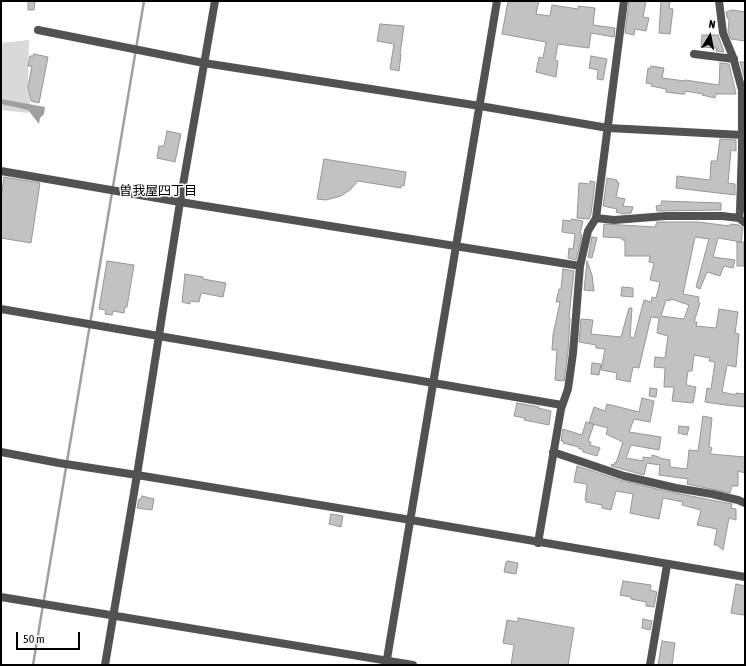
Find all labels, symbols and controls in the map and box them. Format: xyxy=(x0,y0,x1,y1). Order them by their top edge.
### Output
north arrow xyxy=(690,16,730,56)
text: N xyxy=(708,18,716,31)
district label: 曽我屋四丁目 xyxy=(119,183,197,199)
scale bar xyxy=(18,624,82,650)
text: 50 m xyxy=(23,632,45,646)

